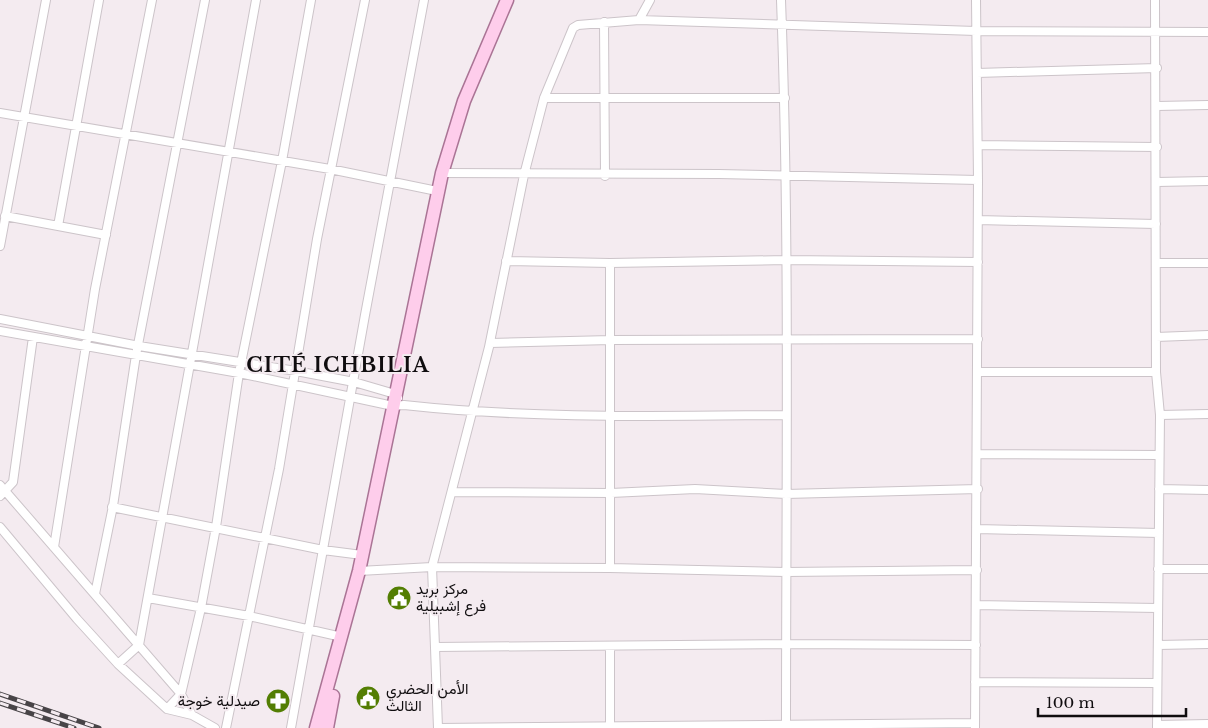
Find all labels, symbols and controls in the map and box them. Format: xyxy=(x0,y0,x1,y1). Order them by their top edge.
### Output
district label: CITÉ ICHBILIA xyxy=(246,352,430,377)
place label: مركز بريد فرع إشبيلية xyxy=(416,579,486,617)
public building icon: مركز بريد فرع إشبيلية xyxy=(386,585,412,611)
place label: الأمن الحضري الثالث xyxy=(386,679,468,715)
public building icon: الأمن الحضري الثالث xyxy=(355,685,381,711)
scale bar xyxy=(1038,686,1186,718)
pharmacy icon: صيدلية خوجة xyxy=(265,688,291,714)
place label: صيدلية خوجة xyxy=(178,691,260,710)
text: 100 m xyxy=(1046,693,1095,712)

